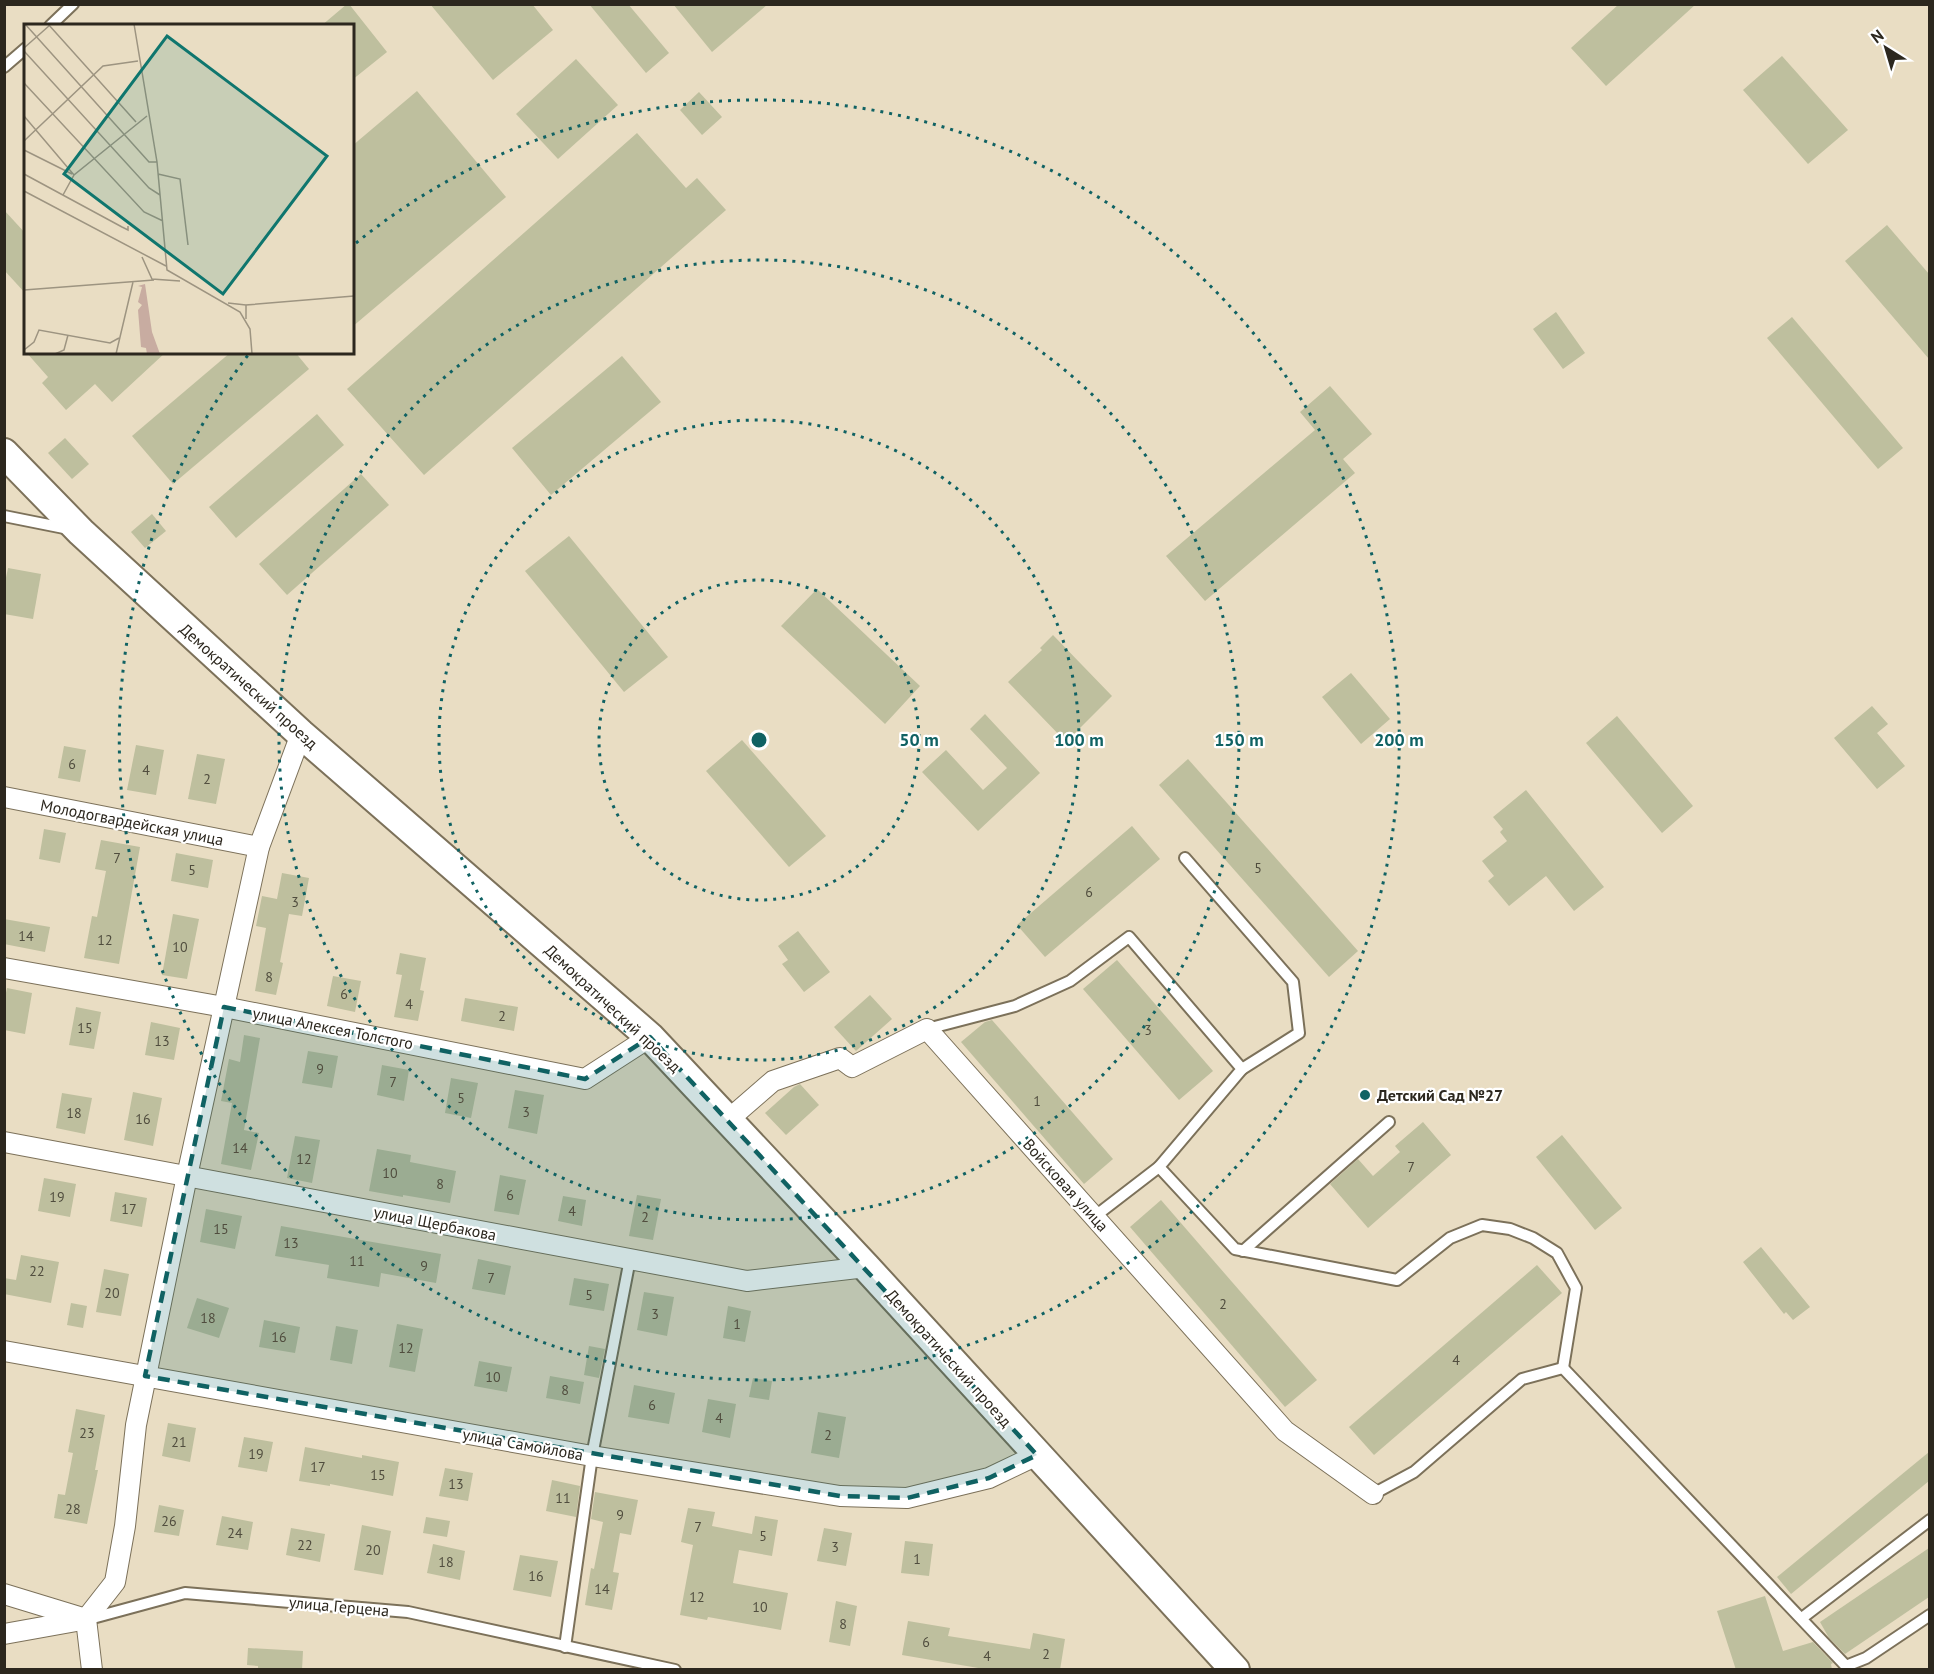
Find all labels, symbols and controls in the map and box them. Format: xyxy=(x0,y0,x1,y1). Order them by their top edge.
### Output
north arrow xyxy=(1856,18,1916,78)
inset map xyxy=(24,24,354,354)
text: N xyxy=(1867,25,1887,47)
street label: Демократический проезд xyxy=(176,619,322,753)
text: 50 m xyxy=(899,728,939,751)
text: 100 m xyxy=(1054,728,1104,751)
text: 150 m xyxy=(1214,728,1264,751)
text: 200 m xyxy=(1374,728,1424,751)
centre of rings xyxy=(749,730,769,750)
house number: 6 xyxy=(68,755,76,773)
house number: 4 xyxy=(142,761,150,779)
house number: 2 xyxy=(203,770,211,788)
street label: Молодогвардейская улица xyxy=(39,794,225,850)
house number: 7 xyxy=(113,849,121,867)
house number: 5 xyxy=(1254,859,1262,877)
house number: 5 xyxy=(188,861,196,879)
house number: 6 xyxy=(1085,883,1093,901)
house number: 3 xyxy=(291,893,299,911)
house number: 14 xyxy=(18,927,34,945)
house number: 12 xyxy=(97,931,113,949)
house number: 10 xyxy=(172,938,188,956)
street label: Демократический проезд xyxy=(541,940,685,1076)
house number: 8 xyxy=(265,968,273,986)
house number: 6 xyxy=(340,985,348,1003)
house number: 4 xyxy=(405,995,413,1013)
street label: улица Алексея Толстого xyxy=(251,1003,415,1053)
house number: 2 xyxy=(498,1007,506,1025)
house number: 15 xyxy=(77,1019,93,1037)
house number: 3 xyxy=(1144,1021,1152,1039)
house number: 13 xyxy=(154,1032,170,1050)
house number: 9 xyxy=(316,1060,324,1078)
house number: 7 xyxy=(389,1073,397,1091)
place label: Детский Сад №27 xyxy=(1377,1085,1503,1105)
marker: Детский Сад №27 xyxy=(1358,1088,1372,1102)
house number: 5 xyxy=(457,1089,465,1107)
house number: 1 xyxy=(1033,1092,1041,1110)
house number: 3 xyxy=(522,1103,530,1121)
house number: 18 xyxy=(66,1104,82,1122)
house number: 16 xyxy=(135,1110,151,1128)
street label: Войсковая улица xyxy=(1019,1134,1113,1236)
house number: 14 xyxy=(232,1139,248,1157)
house number: 12 xyxy=(296,1150,312,1168)
house number: 7 xyxy=(1407,1158,1415,1176)
house number: 10 xyxy=(382,1164,398,1182)
house number: 8 xyxy=(436,1175,444,1193)
house number: 6 xyxy=(506,1186,514,1204)
house number: 19 xyxy=(49,1188,65,1206)
house number: 17 xyxy=(121,1200,137,1218)
street label: улица Щербакова xyxy=(372,1201,498,1245)
house number: 4 xyxy=(568,1202,576,1220)
house number: 2 xyxy=(641,1208,649,1226)
house number: 15 xyxy=(213,1220,229,1238)
house number: 13 xyxy=(283,1234,299,1252)
house number: 11 xyxy=(349,1252,365,1270)
house number: 9 xyxy=(420,1257,428,1275)
house number: 22 xyxy=(29,1262,45,1280)
house number: 7 xyxy=(487,1269,495,1287)
house number: 20 xyxy=(104,1284,120,1302)
street label: Демократический проезд xyxy=(882,1285,1016,1431)
house number: 5 xyxy=(585,1286,593,1304)
house number: 2 xyxy=(1219,1295,1227,1313)
house number: 3 xyxy=(651,1305,659,1323)
house number: 18 xyxy=(200,1309,216,1327)
house number: 1 xyxy=(733,1315,741,1333)
house number: 16 xyxy=(271,1328,287,1346)
house number: 12 xyxy=(398,1339,414,1357)
house number: 4 xyxy=(1452,1351,1460,1369)
house number: 10 xyxy=(485,1368,501,1386)
house number: 8 xyxy=(561,1381,569,1399)
house number: 6 xyxy=(648,1396,656,1414)
house number: 4 xyxy=(715,1409,723,1427)
house number: 23 xyxy=(79,1424,95,1442)
street label: улица Самойлова xyxy=(461,1424,585,1464)
house number: 2 xyxy=(824,1426,832,1444)
house number: 21 xyxy=(171,1433,187,1451)
house number: 19 xyxy=(248,1445,264,1463)
house number: 17 xyxy=(310,1458,326,1476)
house number: 15 xyxy=(370,1466,386,1484)
house number: 13 xyxy=(448,1475,464,1493)
house number: 11 xyxy=(555,1489,571,1507)
house number: 28 xyxy=(65,1500,81,1518)
house number: 9 xyxy=(616,1506,624,1524)
house number: 26 xyxy=(161,1512,177,1530)
house number: 7 xyxy=(694,1518,702,1536)
house number: 24 xyxy=(227,1524,243,1542)
house number: 5 xyxy=(759,1527,767,1545)
house number: 22 xyxy=(297,1536,313,1554)
house number: 3 xyxy=(831,1538,839,1556)
house number: 20 xyxy=(365,1541,381,1559)
house number: 1 xyxy=(913,1550,921,1568)
house number: 18 xyxy=(438,1553,454,1571)
house number: 16 xyxy=(528,1567,544,1585)
house number: 14 xyxy=(594,1580,610,1598)
house number: 12 xyxy=(689,1588,705,1606)
street label: улица Герцена xyxy=(288,1592,390,1620)
house number: 10 xyxy=(752,1598,768,1616)
house number: 8 xyxy=(839,1615,847,1633)
house number: 6 xyxy=(922,1633,930,1651)
house number: 2 xyxy=(1042,1645,1050,1663)
house number: 4 xyxy=(983,1647,991,1665)

